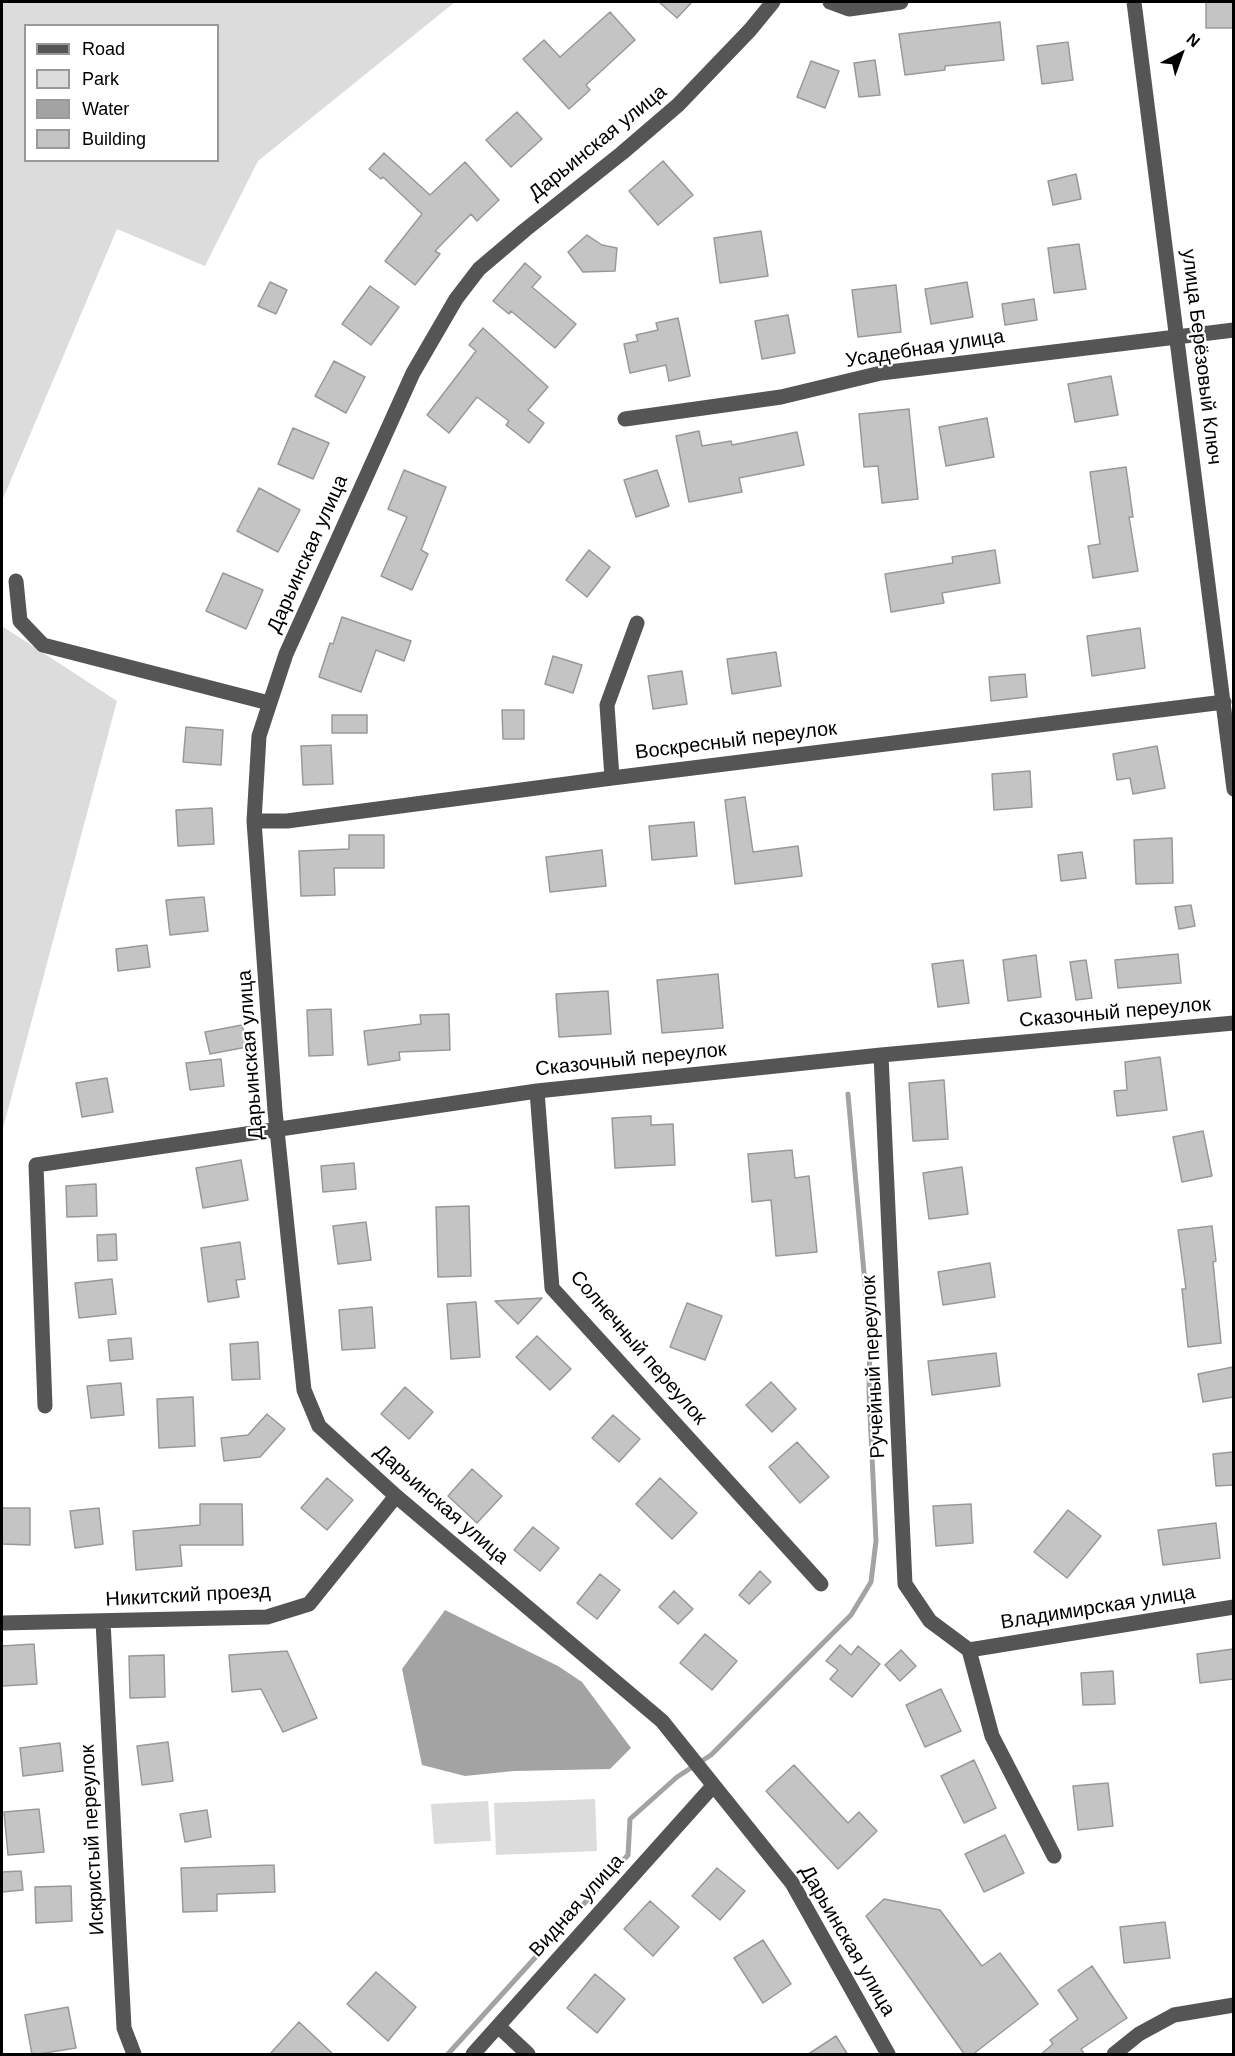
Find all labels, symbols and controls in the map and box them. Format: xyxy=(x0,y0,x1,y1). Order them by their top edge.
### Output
legend xyxy=(24,24,219,162)
north arrow xyxy=(1151,24,1211,84)
text: N xyxy=(1183,30,1203,50)
text: Road xyxy=(82,39,125,59)
text: Park xyxy=(82,69,119,89)
street label: Дарьинская улица xyxy=(524,80,672,206)
text: Water xyxy=(82,99,129,119)
text: Building xyxy=(82,129,146,149)
street label: улица Берёзовый Ключ xyxy=(1176,248,1226,466)
street label: Усадебная улица xyxy=(844,325,1006,373)
street label: Дарьинская улица xyxy=(262,471,354,637)
street label: Воскресный переулок xyxy=(634,717,838,765)
street label: Дарьинская улица xyxy=(233,969,269,1141)
street label: Сказочный переулок xyxy=(1018,993,1212,1033)
street label: Сказочный переулок xyxy=(534,1038,728,1082)
street label: Солнечный переулок xyxy=(565,1266,711,1430)
street label: Ручейный переулок xyxy=(857,1275,891,1459)
street label: Дарьинская улица xyxy=(369,1440,513,1570)
street label: Никитский проезд xyxy=(105,1580,271,1612)
street label: Владимирская улица xyxy=(999,1581,1197,1635)
street label: Искристый переулок xyxy=(76,1744,110,1936)
street label: Видная улица xyxy=(525,1850,629,1962)
street label: Дарьинская улица xyxy=(794,1861,900,2021)

